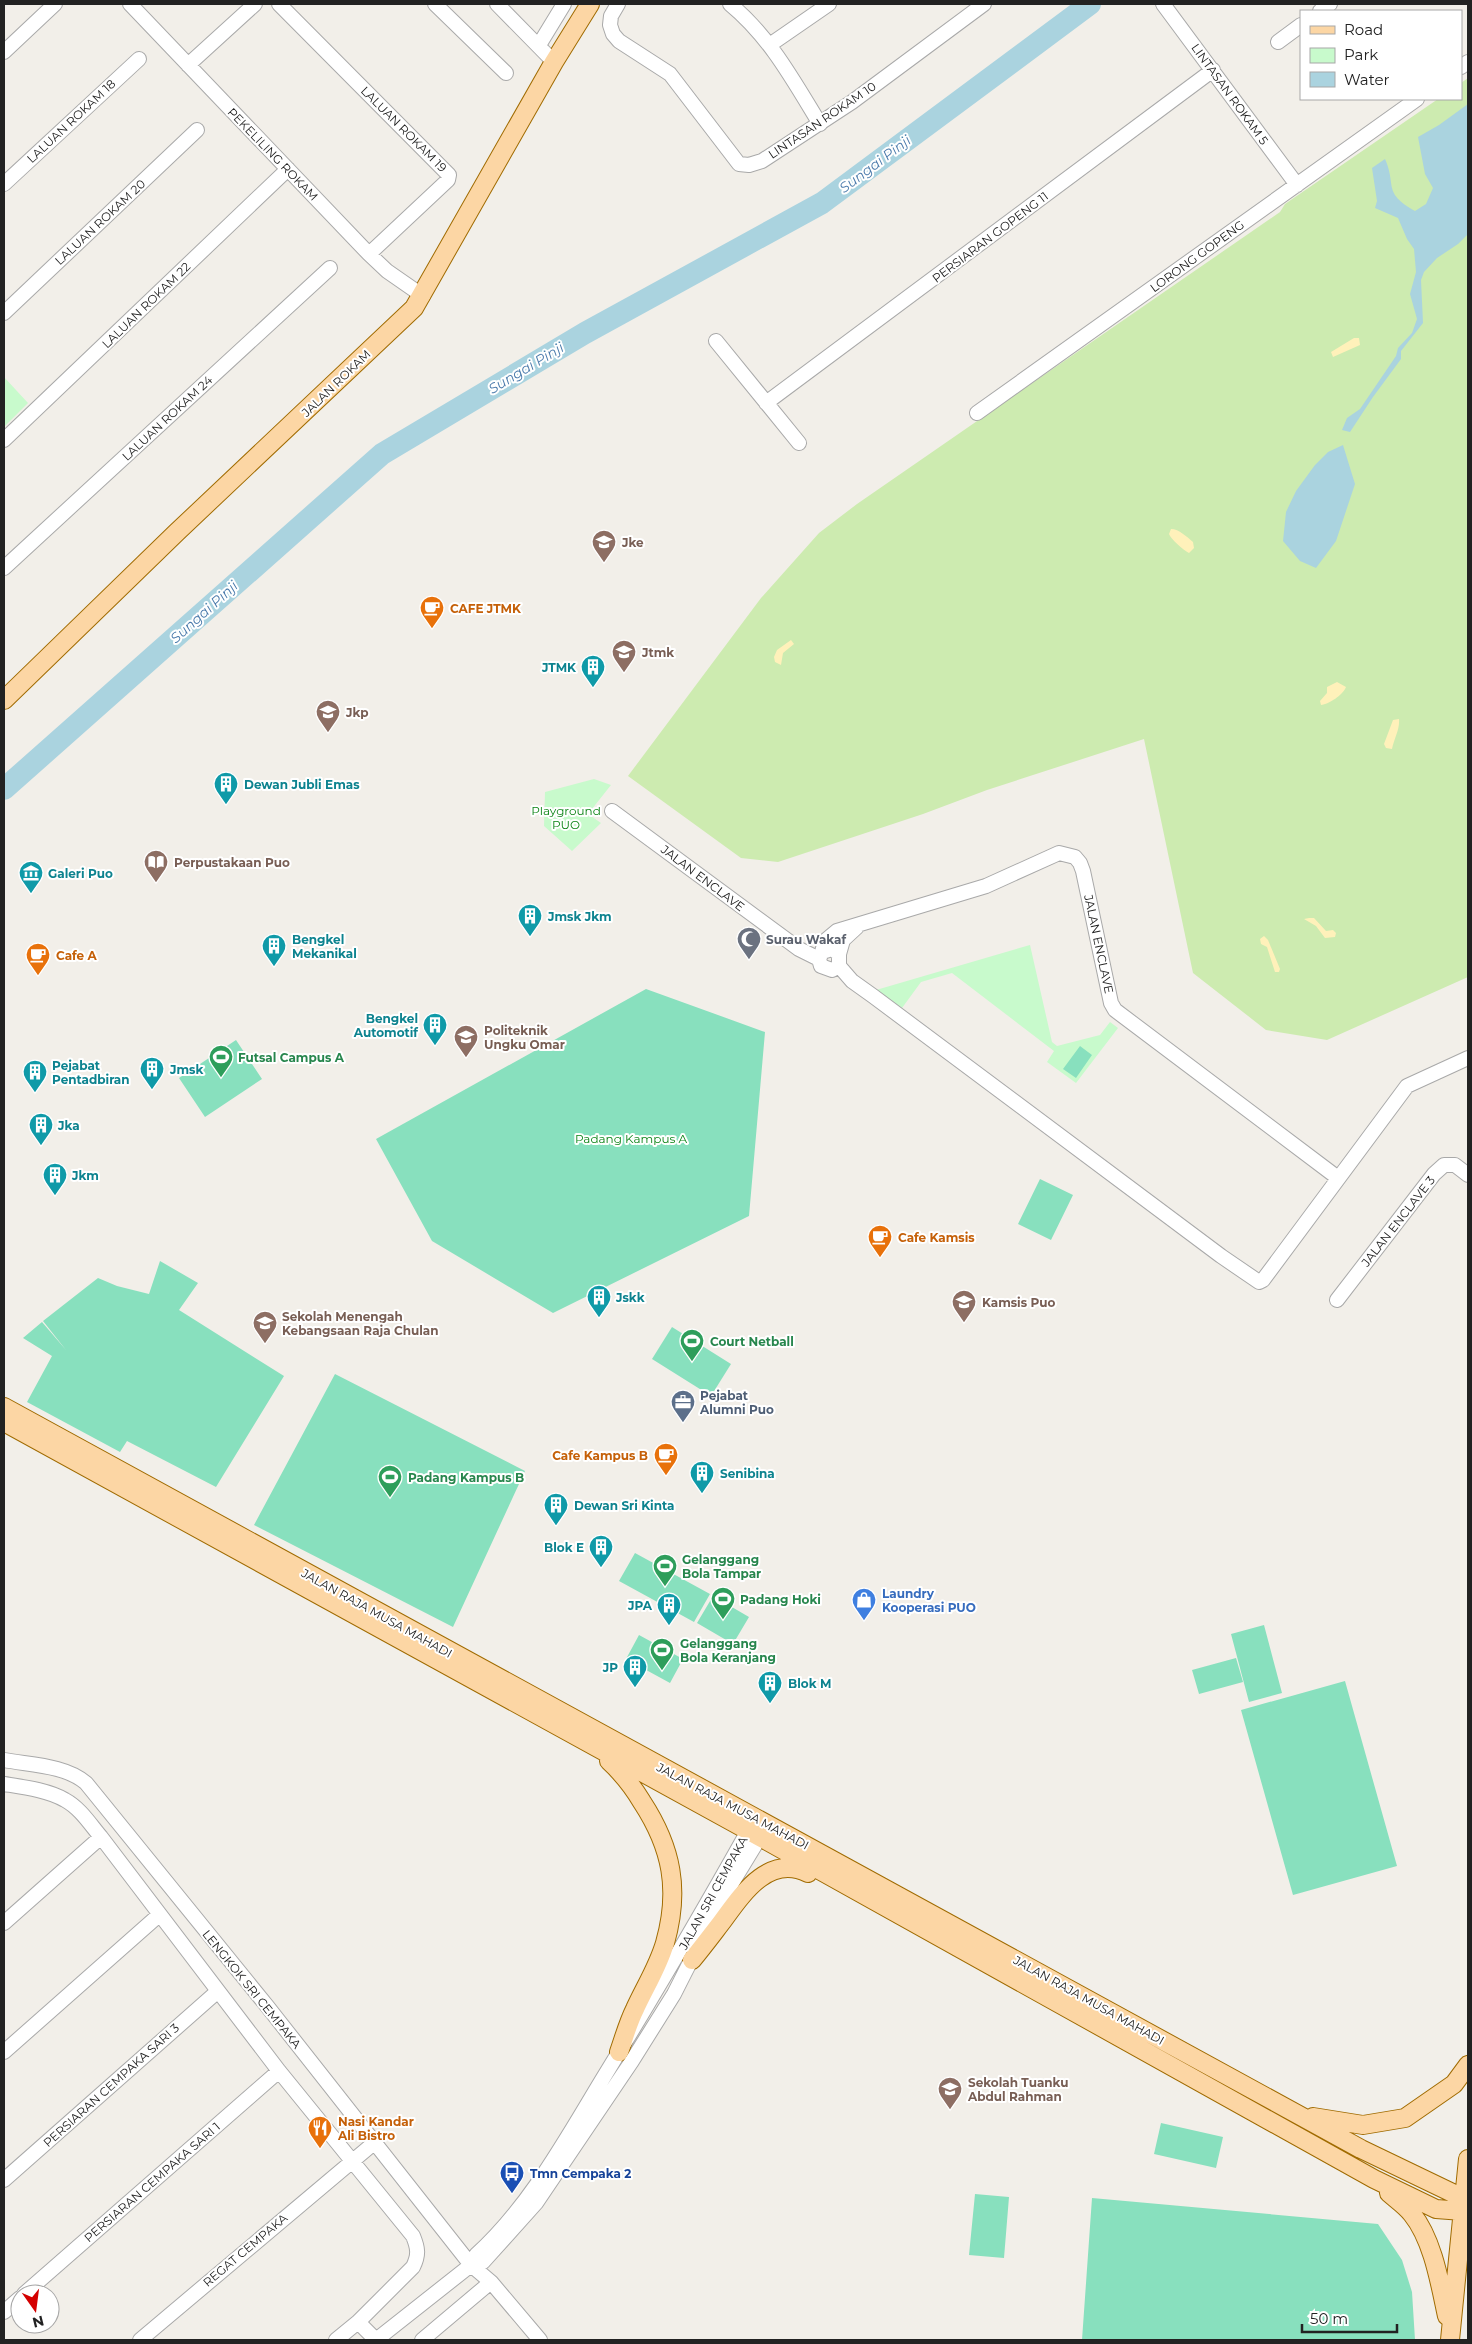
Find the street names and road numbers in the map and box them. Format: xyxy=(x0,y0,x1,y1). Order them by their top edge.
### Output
street label: LINTASAN ROKAM 5 xyxy=(1188,41,1272,148)
street label: LALUAN ROKAM 18 xyxy=(24,76,119,166)
street label: LINTASAN ROKAM 10 xyxy=(765,78,879,162)
street label: LALUAN ROKAM 19 xyxy=(358,83,450,175)
street label: PEKELILING ROKAM xyxy=(225,104,321,204)
street label: LALUAN ROKAM 20 xyxy=(52,176,148,268)
street label: PERSIARAN GOPENG 11 xyxy=(929,188,1051,286)
street label: LORONG GOPENG xyxy=(1147,217,1247,295)
street label: LALUAN ROKAM 22 xyxy=(99,259,193,351)
street label: JALAN ROKAM xyxy=(298,346,374,420)
street label: LALUAN ROKAM 24 xyxy=(119,372,215,464)
street label: JALAN ENCLAVE xyxy=(657,841,748,914)
street label: JALAN ENCLAVE xyxy=(1081,892,1117,995)
street label: JALAN ENCLAVE 3 xyxy=(1357,1173,1438,1270)
street label: JALAN RAJA MUSA MAHADI xyxy=(298,1565,455,1661)
street label: JALAN RAJA MUSA MAHADI xyxy=(653,1759,812,1853)
street label: JALAN SRI CEMPAKA xyxy=(675,1833,751,1953)
street label: LENGKOK SRI CEMPAKA xyxy=(200,1927,305,2052)
street label: JALAN RAJA MUSA MAHADI xyxy=(1010,1952,1167,2048)
street label: PERSIARAN CEMPAKA SARI 3 xyxy=(40,2020,182,2150)
street label: PERSIARAN CEMPAKA SARI 1 xyxy=(81,2119,223,2245)
street label: REGAT CEMPAKA xyxy=(200,2210,291,2290)

